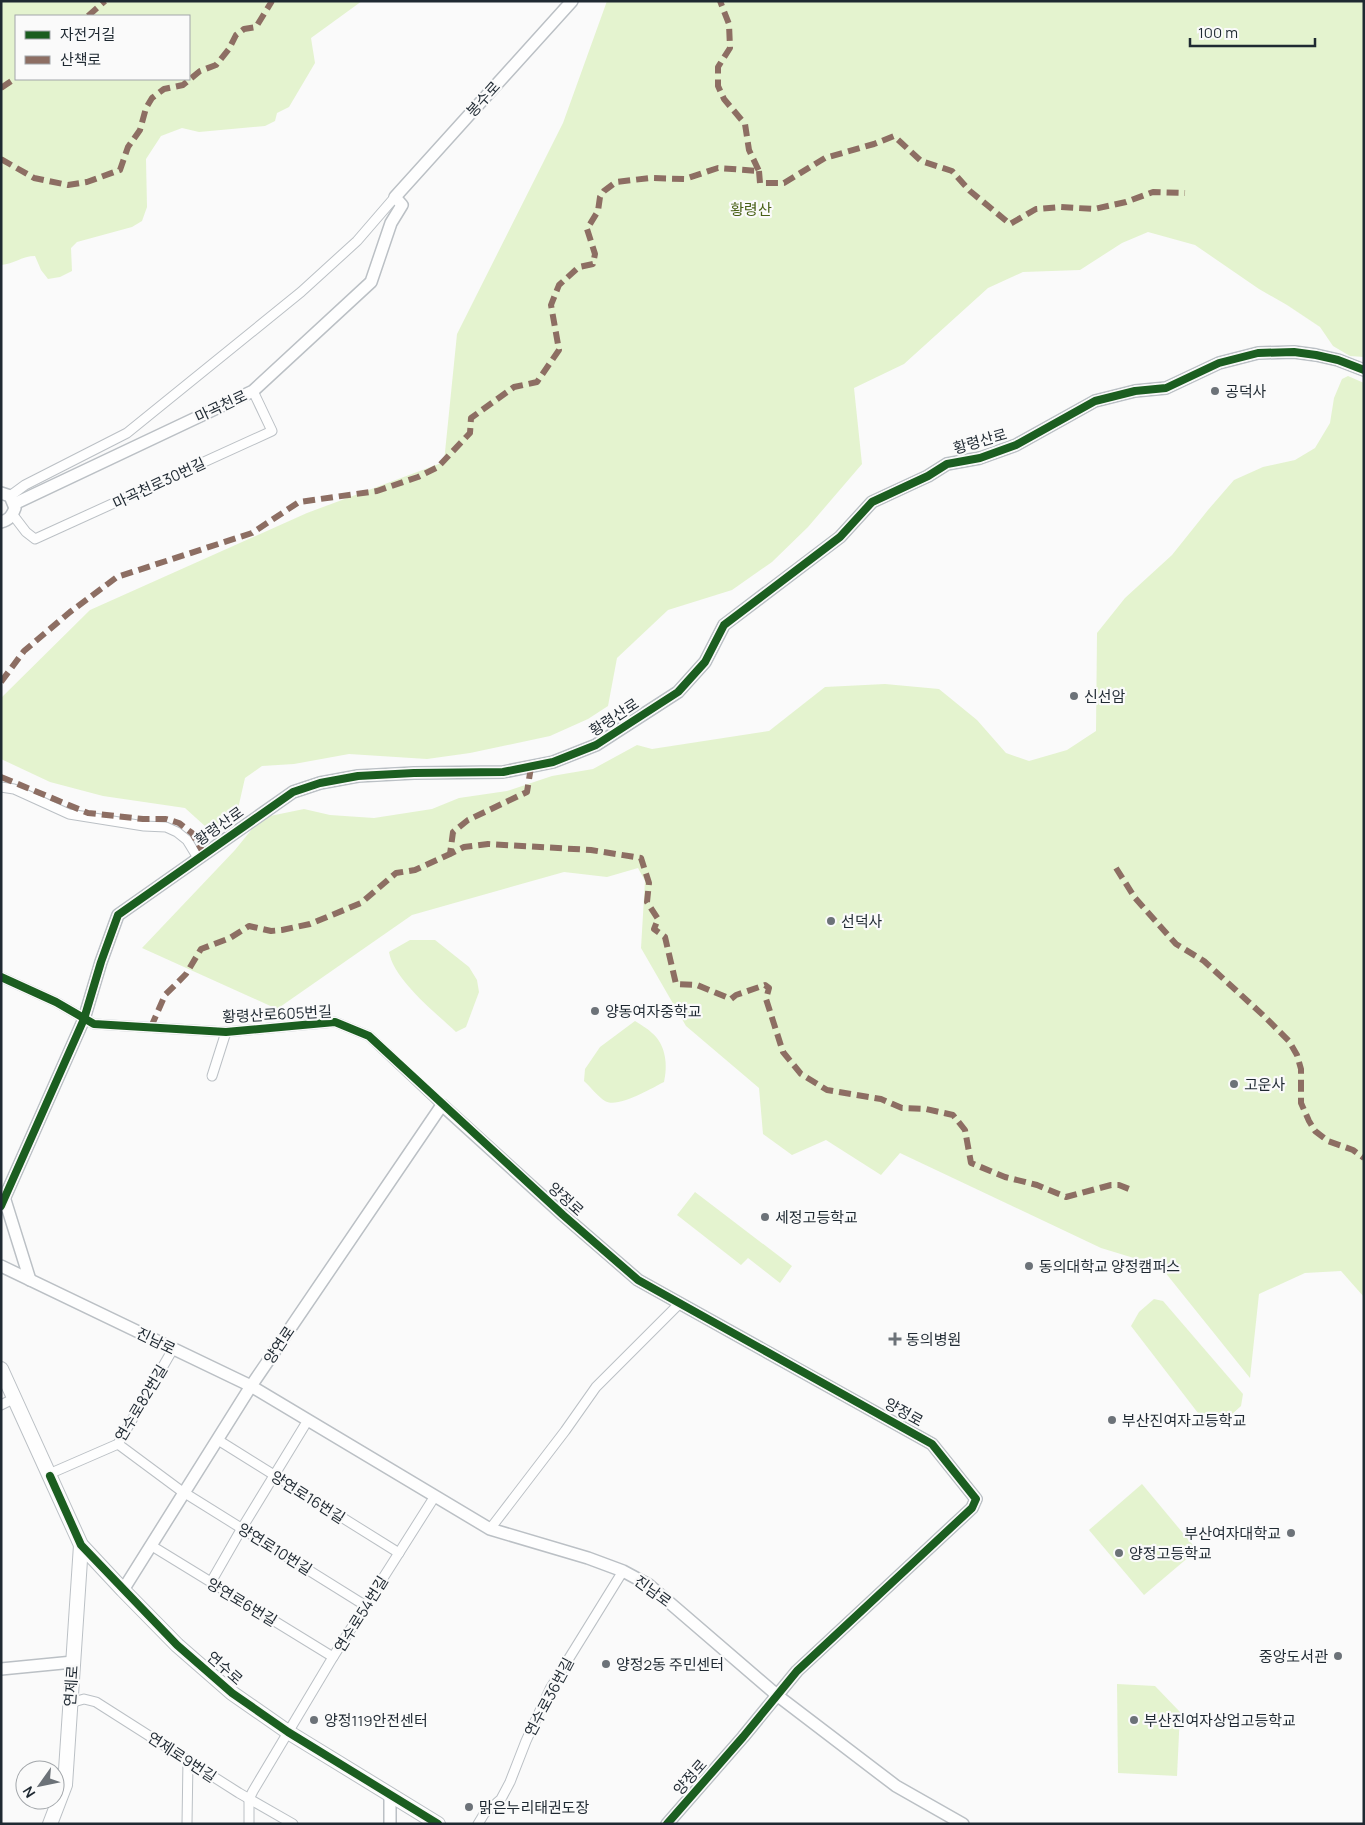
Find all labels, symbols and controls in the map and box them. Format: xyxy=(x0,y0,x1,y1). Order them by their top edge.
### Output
legend xyxy=(15,15,190,80)
scale bar xyxy=(1190,15,1315,47)
text: 100 m xyxy=(1198,22,1238,43)
text: 자전거길 xyxy=(60,24,115,45)
text: 산책로 xyxy=(60,49,101,70)
street label: 봉수로 xyxy=(461,77,505,121)
park label: 황령산 xyxy=(730,199,772,220)
place label: 공덕사 xyxy=(1225,381,1267,402)
street label: 마곡천로 xyxy=(192,385,250,427)
marker: 공덕사 xyxy=(1209,385,1221,397)
street label: 황령산로 xyxy=(951,423,1009,459)
street label: 마곡천로30번길 xyxy=(109,452,209,514)
place label: 신선암 xyxy=(1084,686,1126,707)
marker: 신선암 xyxy=(1068,690,1080,702)
street label: 황령산로 xyxy=(585,693,643,741)
street label: 황령산로 xyxy=(190,802,248,850)
place label: 선덕사 xyxy=(841,911,883,932)
marker: 선덕사 xyxy=(825,915,837,927)
street label: 황령산로605번길 xyxy=(222,1001,332,1027)
place label: 양동여자중학교 xyxy=(605,1001,702,1022)
marker: 양동여자중학교 xyxy=(589,1005,601,1017)
place label: 고운사 xyxy=(1244,1074,1286,1095)
marker: 고운사 xyxy=(1228,1078,1240,1090)
street label: 양정로 xyxy=(544,1177,588,1221)
place label: 세정고등학교 xyxy=(775,1207,858,1228)
marker: 세정고등학교 xyxy=(759,1211,771,1223)
place label: 동의대학교 양정캠퍼스 xyxy=(1039,1256,1180,1277)
marker: 동의대학교 양정캠퍼스 xyxy=(1023,1260,1035,1272)
street label: 진남로 xyxy=(133,1322,179,1360)
street label: 양연로 xyxy=(259,1322,299,1368)
place label: 동의병원 xyxy=(906,1329,961,1350)
marker: 동의병원 xyxy=(888,1332,902,1346)
street label: 연수로82번길 xyxy=(110,1361,172,1445)
street label: 양정로 xyxy=(881,1393,927,1431)
place label: 부산진여자고등학교 xyxy=(1122,1410,1246,1431)
marker: 부산진여자고등학교 xyxy=(1106,1414,1118,1426)
street label: 양연로16번길 xyxy=(267,1466,349,1528)
street label: 양연로10번길 xyxy=(234,1518,316,1580)
place label: 부산여자대학교 xyxy=(1184,1523,1281,1544)
marker: 부산여자대학교 xyxy=(1285,1527,1297,1539)
place label: 양정고등학교 xyxy=(1129,1543,1212,1564)
marker: 양정고등학교 xyxy=(1113,1547,1125,1559)
street label: 진남로 xyxy=(630,1570,676,1612)
street label: 연수로54번길 xyxy=(329,1572,393,1656)
street label: 양연로6번길 xyxy=(203,1573,281,1631)
street label: 연수로 xyxy=(202,1646,248,1690)
place label: 중앙도서관 xyxy=(1259,1646,1328,1667)
marker: 중앙도서관 xyxy=(1332,1650,1344,1662)
street label: 연수로36번길 xyxy=(519,1654,579,1740)
place label: 양정2동 주민센터 xyxy=(616,1654,724,1675)
marker: 양정2동 주민센터 xyxy=(600,1658,612,1670)
street label: 연제로 xyxy=(59,1665,83,1707)
place label: 양정119안전센터 xyxy=(324,1710,428,1731)
place label: 부산진여자상업고등학교 xyxy=(1144,1710,1296,1731)
marker: 양정119안전센터 xyxy=(308,1714,320,1726)
marker: 부산진여자상업고등학교 xyxy=(1128,1714,1140,1726)
street label: 연제로9번길 xyxy=(143,1727,221,1787)
street label: 양정로 xyxy=(668,1754,712,1800)
north arrow xyxy=(15,1760,65,1810)
text: N xyxy=(18,1783,39,1802)
place label: 맑은누리태권도장 xyxy=(479,1797,590,1818)
marker: 맑은누리태권도장 xyxy=(463,1801,475,1813)

